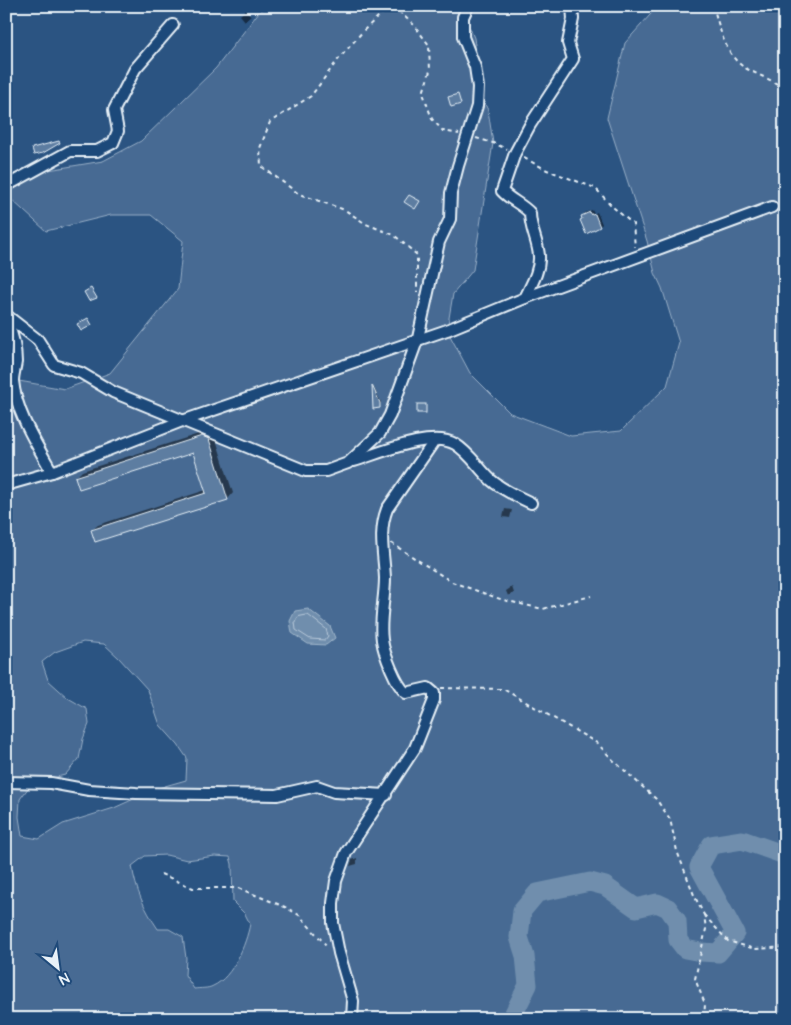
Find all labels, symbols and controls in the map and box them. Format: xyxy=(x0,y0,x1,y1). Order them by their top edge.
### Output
north arrow xyxy=(32,942,82,992)
text: N xyxy=(55,968,73,989)

